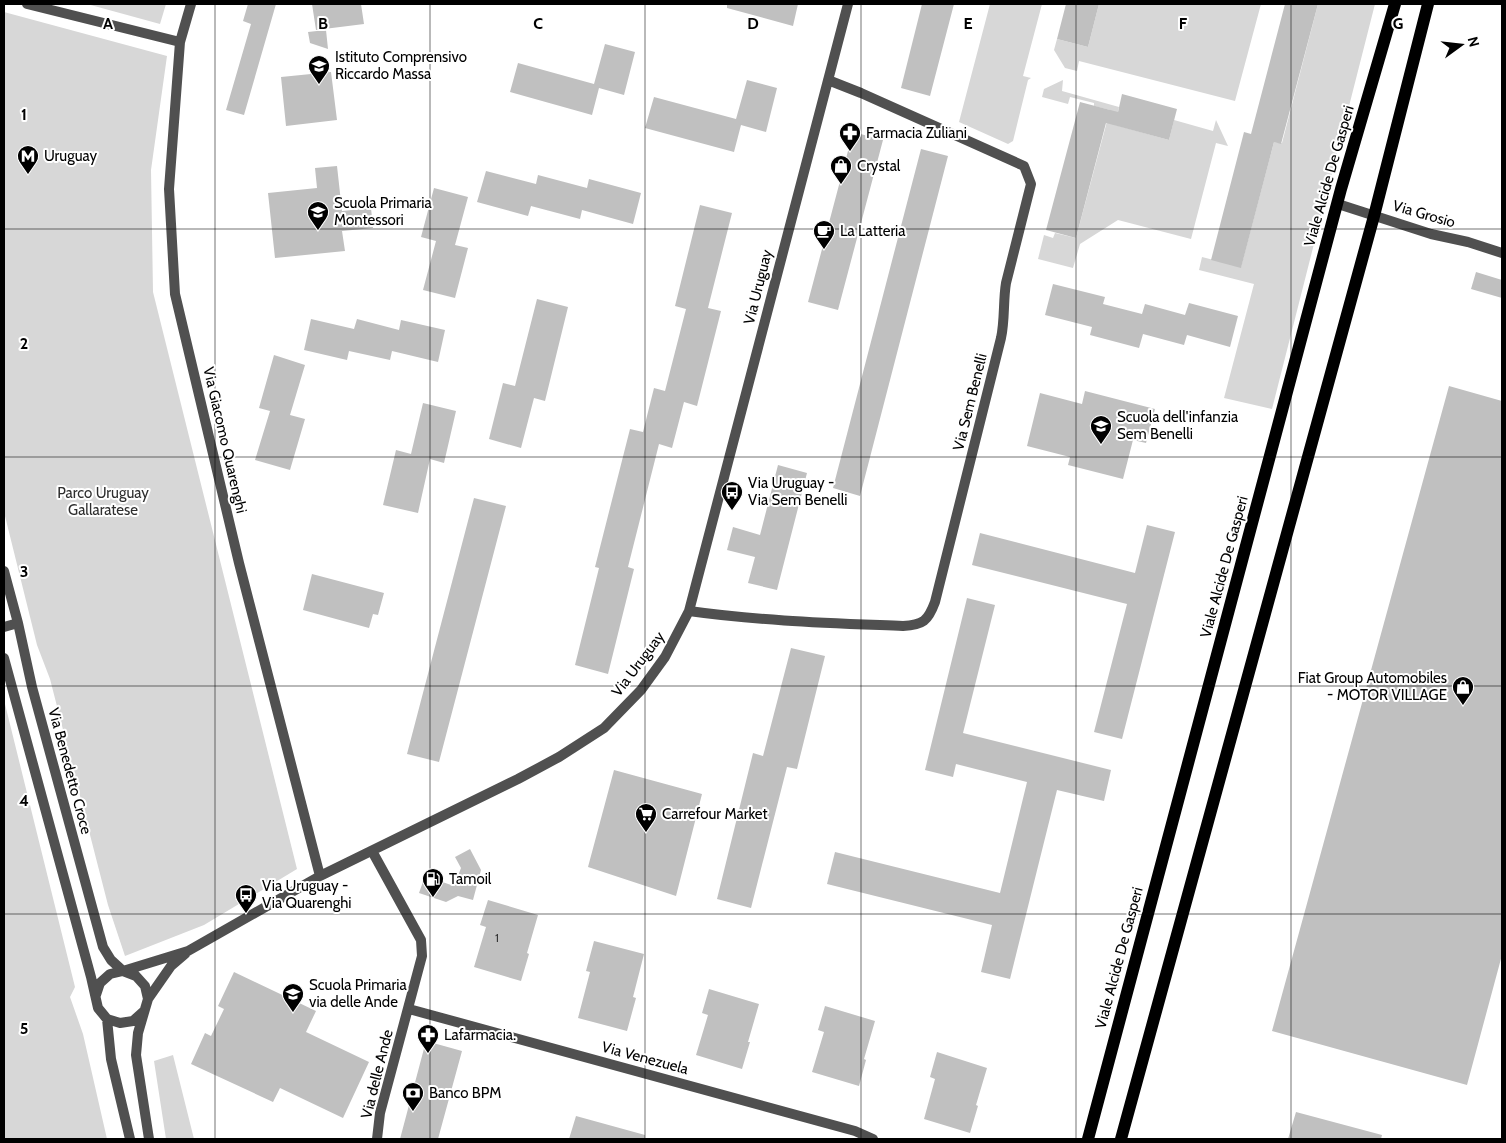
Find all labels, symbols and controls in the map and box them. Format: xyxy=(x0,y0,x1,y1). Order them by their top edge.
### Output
text: A xyxy=(103,14,113,33)
text: B xyxy=(318,14,328,33)
text: C xyxy=(533,14,543,33)
text: D xyxy=(747,14,759,33)
text: E xyxy=(963,14,973,33)
text: F xyxy=(1179,14,1188,33)
text: G xyxy=(1393,14,1403,33)
north arrow xyxy=(1436,20,1486,70)
text: N xyxy=(1464,35,1484,49)
place label: Istituto Comprensivo Riccardo Massa xyxy=(335,48,467,83)
school or university icon: Istituto Comprensivo Riccardo Massa xyxy=(307,54,331,85)
street label: Viale Alcide De Gasperi xyxy=(1300,103,1358,249)
text: 1 xyxy=(21,105,27,124)
pharmacy icon: Farmacia Zuliani xyxy=(838,121,862,152)
place label: Farmacia Zuliani xyxy=(866,124,967,142)
metro station icon: Uruguay xyxy=(16,144,40,175)
place label: Uruguay xyxy=(44,147,97,165)
shop icon: Crystal xyxy=(829,154,853,185)
place label: Crystal xyxy=(857,157,901,175)
place label: Scuola Primaria Montessori xyxy=(334,194,432,229)
street label: Via Grosio xyxy=(1391,197,1457,231)
school or university icon: Scuola Primaria Montessori xyxy=(306,200,330,231)
cafe icon: La Latteria xyxy=(812,219,836,250)
place label: La Latteria xyxy=(840,222,906,240)
street label: Via Uruguay xyxy=(740,247,776,326)
text: 2 xyxy=(20,334,28,353)
street label: Via Sem Benelli xyxy=(949,352,991,452)
street label: Via Giacomo Quarenghi xyxy=(199,365,251,515)
place label: Scuola dell'infanzia Sem Benelli xyxy=(1117,408,1239,443)
school or university icon: Scuola dell'infanzia Sem Benelli xyxy=(1089,414,1113,445)
place label: Via Uruguay - Via Sem Benelli xyxy=(748,474,848,509)
bus stop icon: Via Uruguay - Via Sem Benelli xyxy=(720,480,744,511)
park label: Parco Uruguay Gallaratese xyxy=(57,484,149,519)
street label: Viale Alcide De Gasperi xyxy=(1196,494,1252,640)
text: 3 xyxy=(20,562,28,581)
street label: Via Uruguay xyxy=(608,628,668,700)
place label: Fiat Group Automobiles - MOTOR VILLAGE xyxy=(1298,669,1447,704)
shop icon: Fiat Group Automobiles - MOTOR VILLAGE xyxy=(1451,675,1475,706)
street label: Via Benedetto Croce xyxy=(44,706,96,837)
text: 4 xyxy=(19,791,29,810)
supermarket icon: Carrefour Market xyxy=(634,802,658,833)
place label: Carrefour Market xyxy=(662,805,768,823)
fuel station icon: Tamoil xyxy=(421,867,445,898)
place label: Tamoil xyxy=(449,870,492,888)
place label: Via Uruguay - Via Quarenghi xyxy=(262,877,352,912)
bus stop icon: Via Uruguay - Via Quarenghi xyxy=(234,883,258,914)
street label: Viale Alcide De Gasperi xyxy=(1091,885,1147,1031)
house number: 1 xyxy=(495,930,499,945)
place label: Scuola Primaria via delle Ande xyxy=(309,976,407,1011)
school or university icon: Scuola Primaria via delle Ande xyxy=(281,982,305,1013)
text: 5 xyxy=(20,1019,28,1038)
pharmacy icon: Lafarmacia. xyxy=(416,1023,440,1054)
place label: Lafarmacia. xyxy=(444,1026,516,1044)
street label: Via delle Ande xyxy=(357,1027,397,1120)
street label: Via Venezuela xyxy=(600,1038,691,1078)
bank icon: Banco BPM xyxy=(401,1081,425,1112)
place label: Banco BPM xyxy=(429,1084,501,1102)

